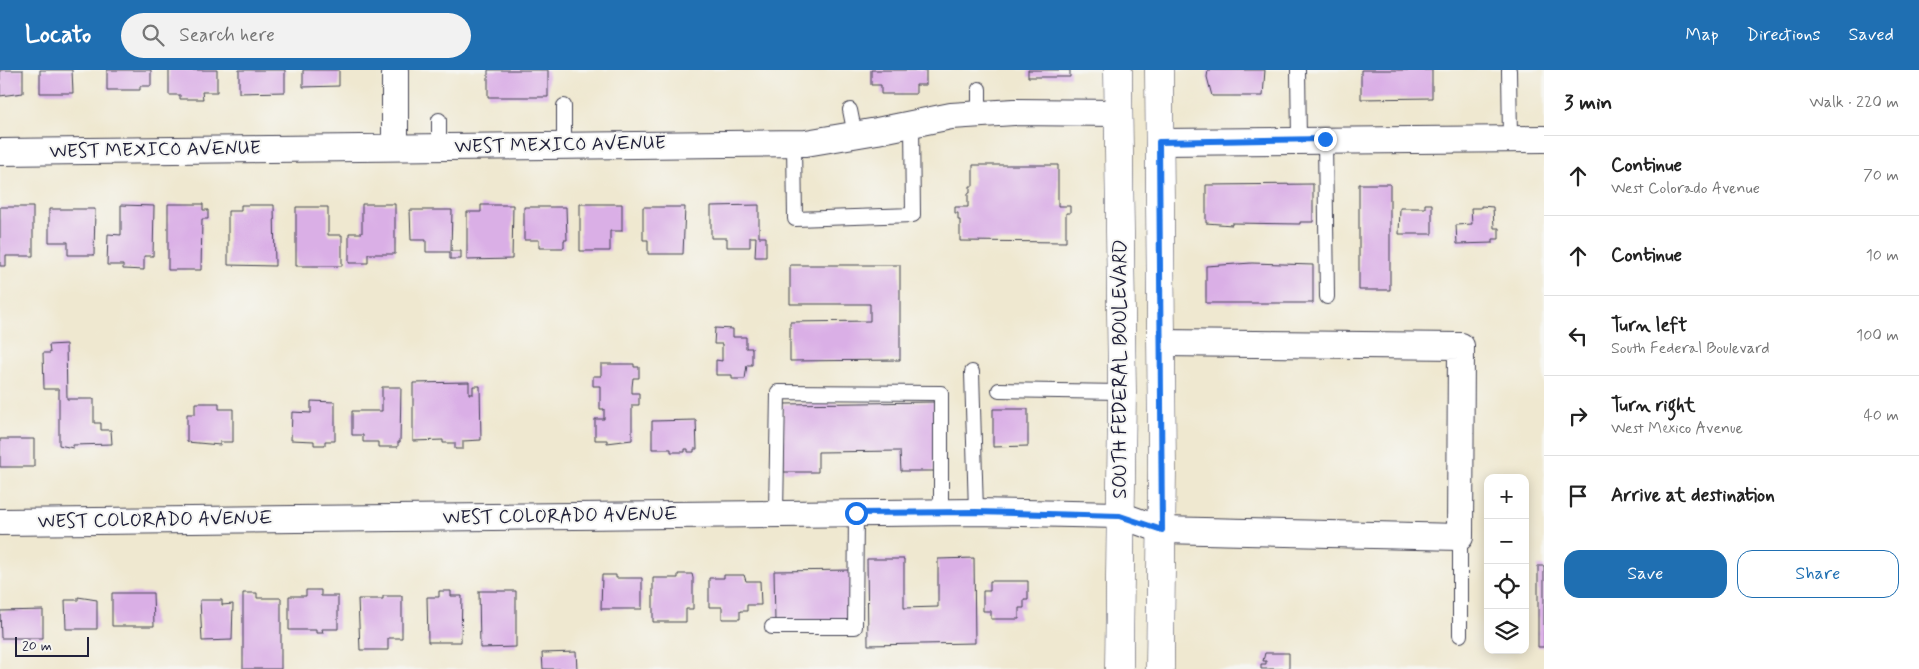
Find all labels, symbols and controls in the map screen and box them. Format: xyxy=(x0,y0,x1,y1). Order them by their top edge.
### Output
search box xyxy=(121,13,471,58)
text: Locato xyxy=(25,20,91,51)
icon: search xyxy=(139,21,167,49)
text: Search here xyxy=(179,23,275,48)
text: Map xyxy=(1686,23,1719,47)
text: Directions xyxy=(1747,23,1821,47)
text: Saved xyxy=(1849,23,1894,47)
text: 3 min xyxy=(1564,89,1612,117)
text: Walk · 220 m xyxy=(1809,92,1899,113)
route end xyxy=(1314,128,1337,151)
street label: WEST MEXICO AVENUE xyxy=(454,131,666,159)
street label: WEST MEXICO AVENUE xyxy=(49,136,261,164)
text: Continue xyxy=(1611,153,1682,178)
icon: ahead xyxy=(1564,162,1592,190)
text: 70 m xyxy=(1863,165,1899,186)
text: West Colorado Avenue xyxy=(1611,178,1760,199)
street label: SOUTH FEDERAL BOULEVARD xyxy=(1108,239,1133,499)
icon: ahead xyxy=(1564,242,1592,270)
text: Continue xyxy=(1611,243,1682,268)
text: 10 m xyxy=(1866,245,1899,266)
text: Turn left xyxy=(1611,313,1687,338)
icon: left xyxy=(1564,322,1592,350)
text: 100 m xyxy=(1856,325,1899,346)
text: South Federal Boulevard xyxy=(1611,338,1770,359)
text: Turn right xyxy=(1611,393,1695,418)
icon: right xyxy=(1564,402,1592,430)
text: 40 m xyxy=(1863,405,1899,426)
text: West Mexico Avenue xyxy=(1611,418,1743,439)
map controls xyxy=(1484,474,1529,654)
button: + xyxy=(1484,474,1529,519)
icon: arrive xyxy=(1564,482,1592,510)
text: Arrive at destination xyxy=(1611,483,1775,508)
street label: WEST COLORADO AVENUE xyxy=(442,501,678,531)
route start xyxy=(845,502,868,525)
street label: WEST COLORADO AVENUE xyxy=(37,505,273,535)
button: − xyxy=(1484,519,1529,564)
button: Save xyxy=(1564,550,1727,598)
button: Share xyxy=(1737,550,1899,598)
button: locate xyxy=(1484,564,1529,609)
button: layers xyxy=(1484,609,1529,654)
scale bar xyxy=(15,634,89,657)
text: 20 m xyxy=(22,637,52,655)

